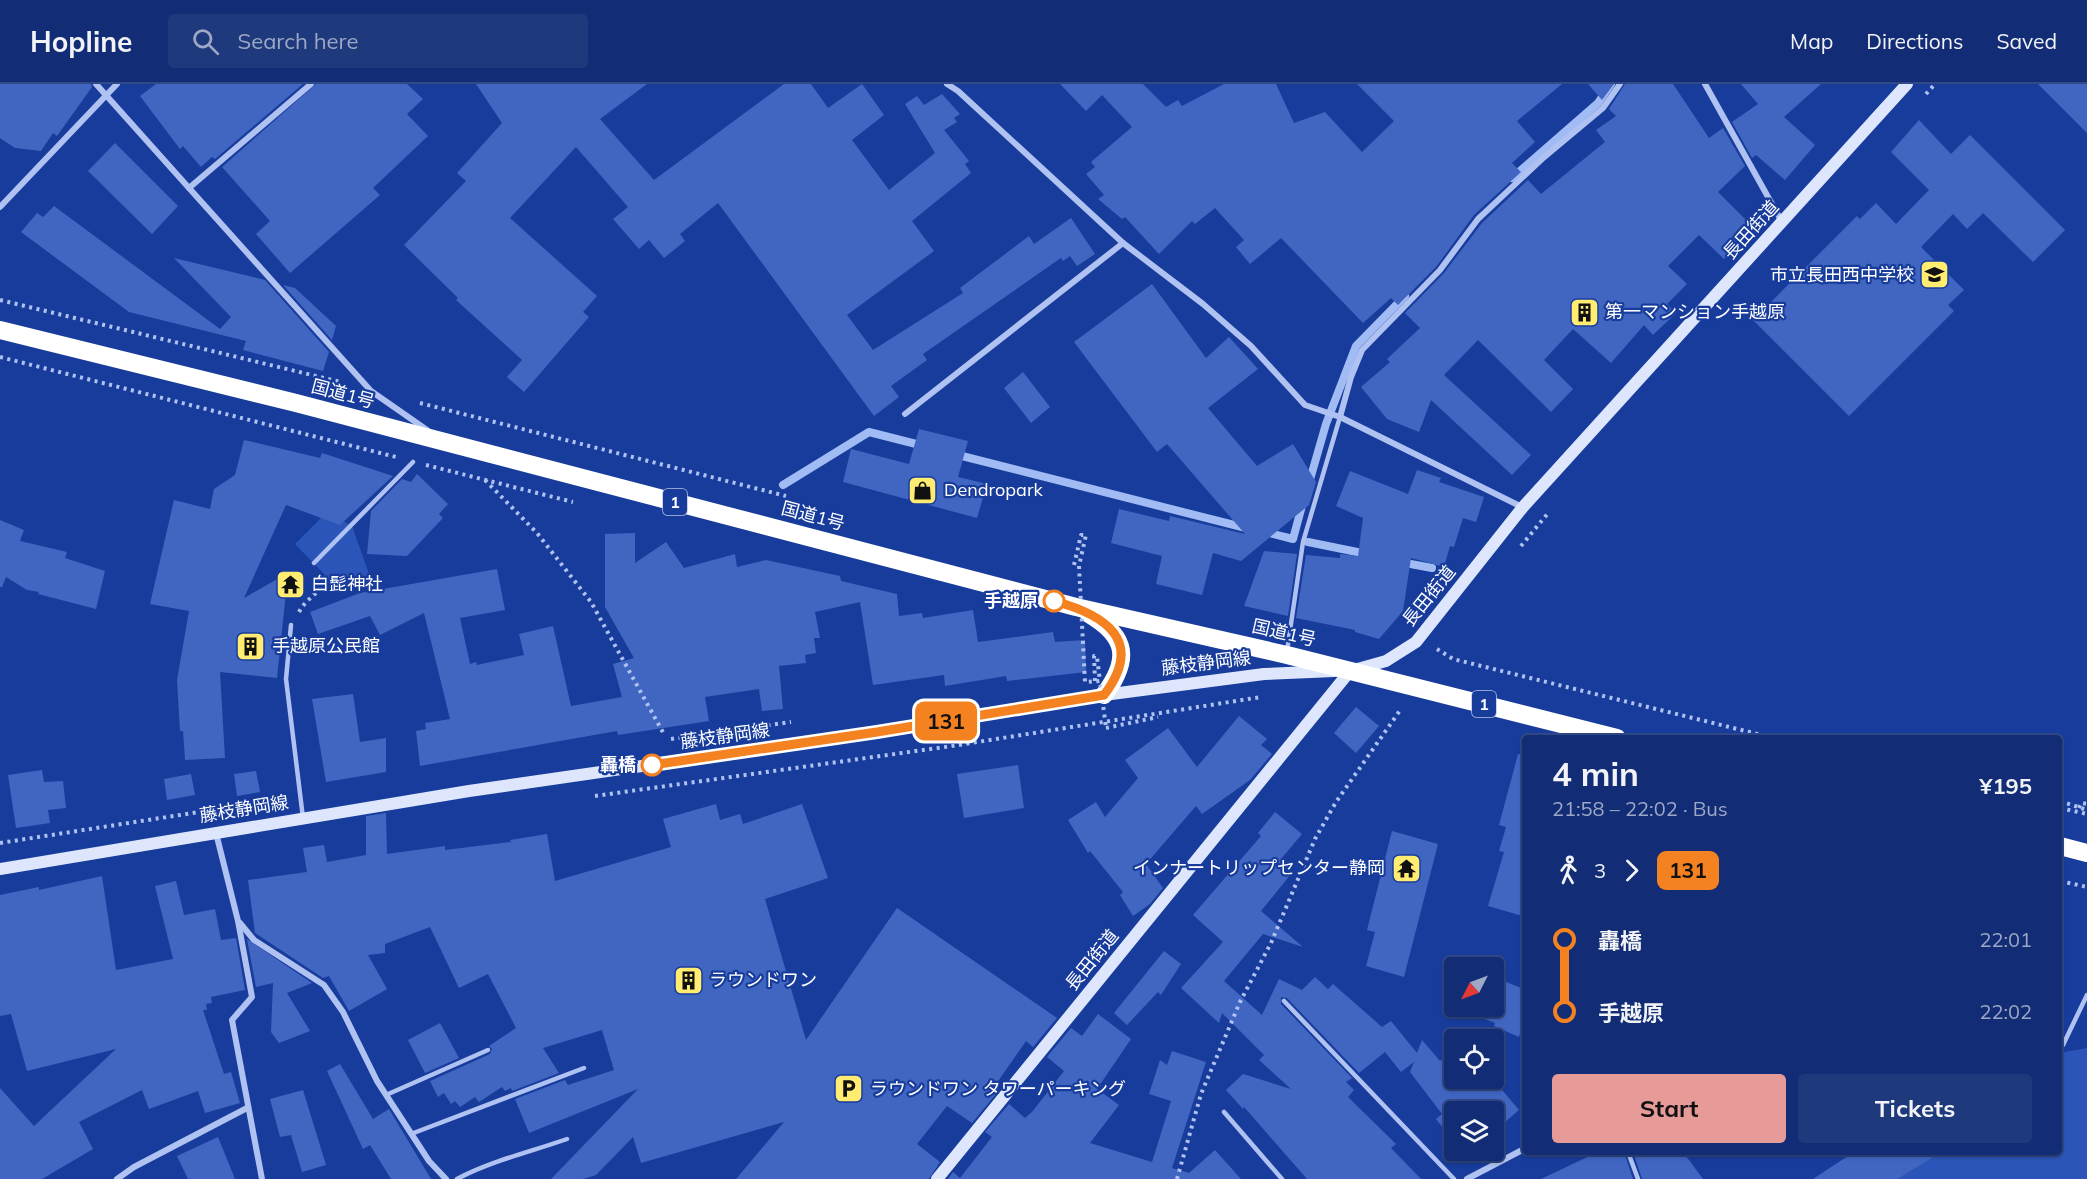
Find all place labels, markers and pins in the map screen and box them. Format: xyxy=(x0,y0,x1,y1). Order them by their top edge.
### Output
school or university icon: 市立長田西中学校 xyxy=(1919,259,1951,291)
place label: 市立長田西中学校 xyxy=(1770,263,1914,286)
building icon: 第一マンション手越原 xyxy=(1568,296,1600,328)
place label: 第一マンション手越原 xyxy=(1605,300,1785,323)
shop icon: Dendropark xyxy=(907,474,939,506)
place label: Dendropark xyxy=(944,478,1043,501)
temple icon: 白髭神社 xyxy=(274,568,306,600)
place label: 白髭神社 xyxy=(311,572,383,595)
place label: 手越原 xyxy=(984,589,1038,612)
marker: 手越原 xyxy=(1043,590,1065,612)
building icon: 手越原公民館 xyxy=(235,630,267,662)
place label: 手越原公民館 xyxy=(272,634,380,657)
place label: 轟橋 xyxy=(600,753,636,776)
marker: 轟橋 xyxy=(641,754,663,776)
temple icon: インナートリップセンター静岡 xyxy=(1390,852,1422,884)
place label: インナートリップセンター静岡 xyxy=(1133,856,1385,879)
building icon: ラウンドワン xyxy=(672,964,704,996)
place label: ラウンドワン xyxy=(709,968,817,991)
parking icon: ラウンドワン タワーパーキング xyxy=(833,1073,865,1105)
place label: ラウンドワン タワーパーキング xyxy=(870,1077,1126,1100)

